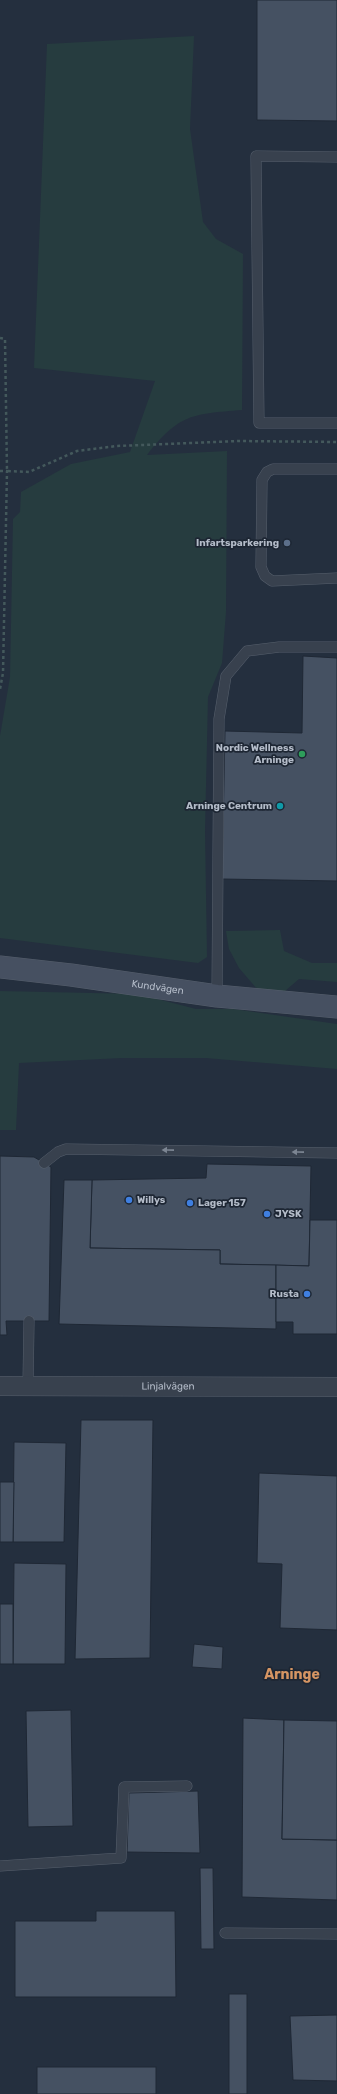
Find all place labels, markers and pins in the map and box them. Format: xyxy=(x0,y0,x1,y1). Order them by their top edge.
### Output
place label: Infartsparkering xyxy=(196,537,279,549)
marker: Infartsparkering xyxy=(282,538,292,548)
place label: Nordic Wellness Arninge xyxy=(216,742,294,766)
marker: Nordic Wellness Arninge xyxy=(297,749,307,759)
place label: Arninge Centrum xyxy=(186,800,272,812)
marker: Arninge Centrum xyxy=(275,801,285,811)
place label: Willys xyxy=(137,1194,166,1206)
marker: Willys xyxy=(124,1195,134,1205)
place label: Lager 157 xyxy=(198,1197,246,1209)
marker: Lager 157 xyxy=(185,1198,195,1208)
place label: JYSK xyxy=(275,1208,302,1220)
marker: JYSK xyxy=(262,1209,272,1219)
place label: Rusta xyxy=(270,1288,299,1300)
marker: Rusta xyxy=(302,1289,312,1299)

